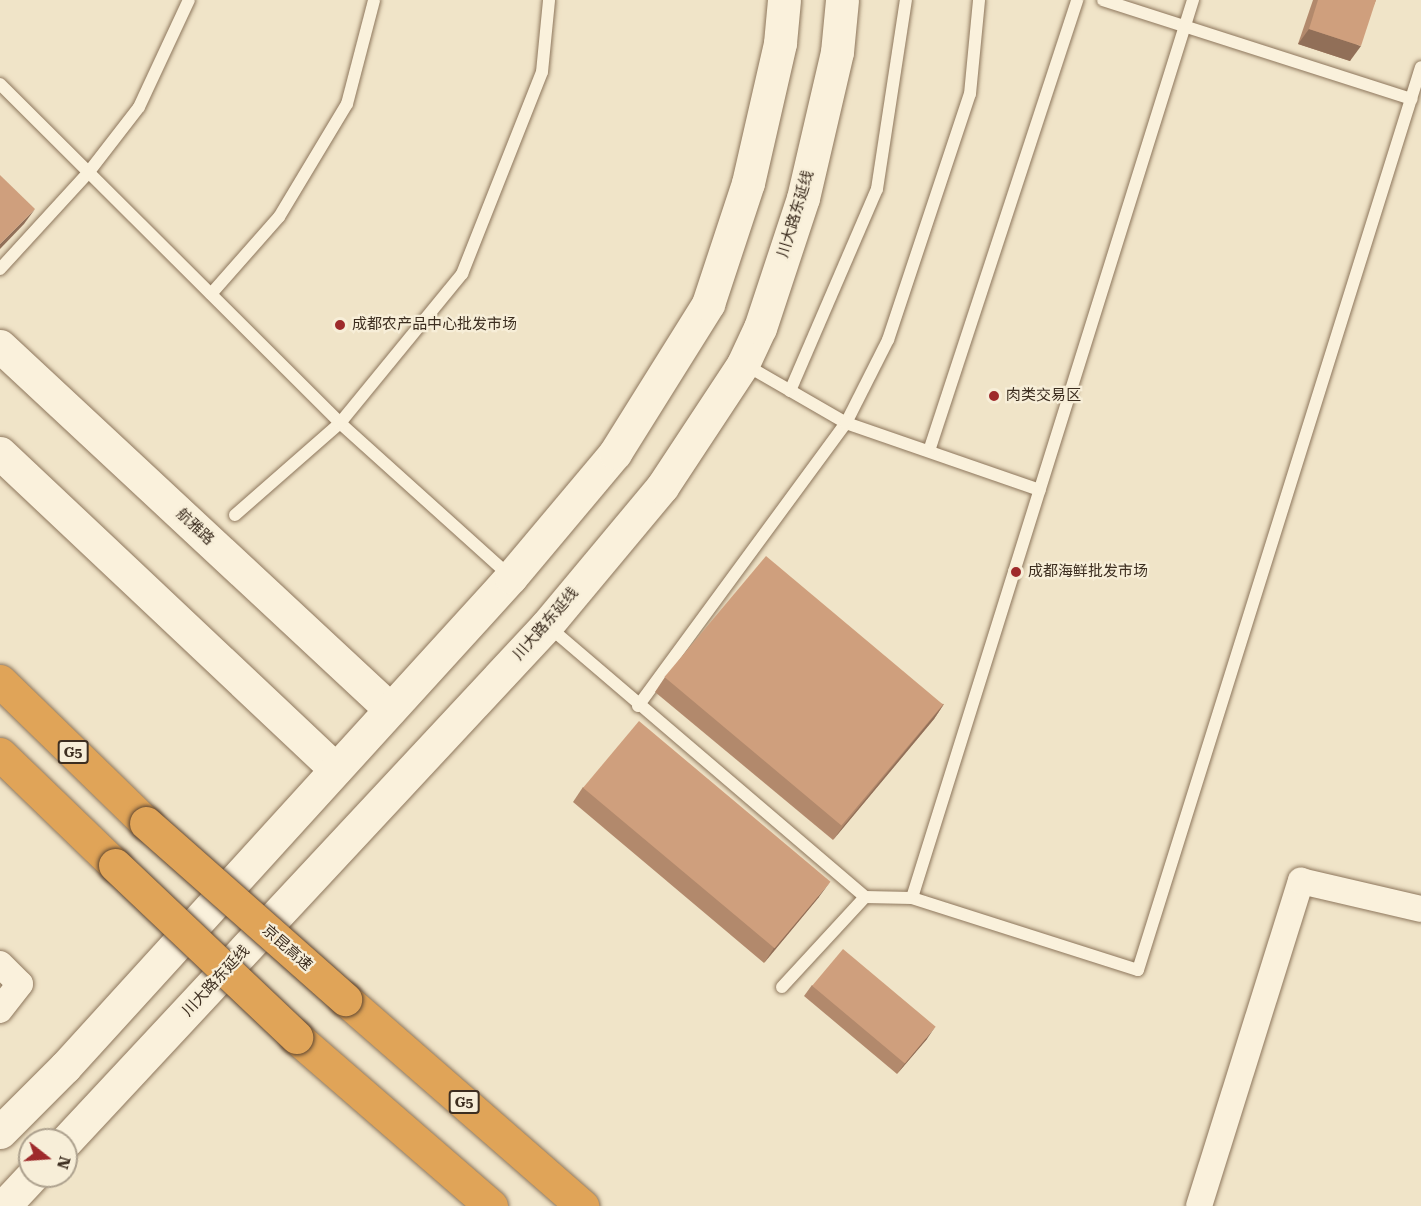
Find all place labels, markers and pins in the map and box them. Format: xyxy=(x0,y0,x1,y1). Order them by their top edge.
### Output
place label: 成都农产品中心批发市场 xyxy=(352,316,517,334)
marker: 成都农产品中心批发市场 xyxy=(333,318,347,332)
place label: 肉类交易区 xyxy=(1006,387,1081,405)
marker: 肉类交易区 xyxy=(987,389,1001,403)
place label: 成都海鲜批发市场 xyxy=(1028,563,1148,581)
marker: 成都海鲜批发市场 xyxy=(1009,565,1023,579)

